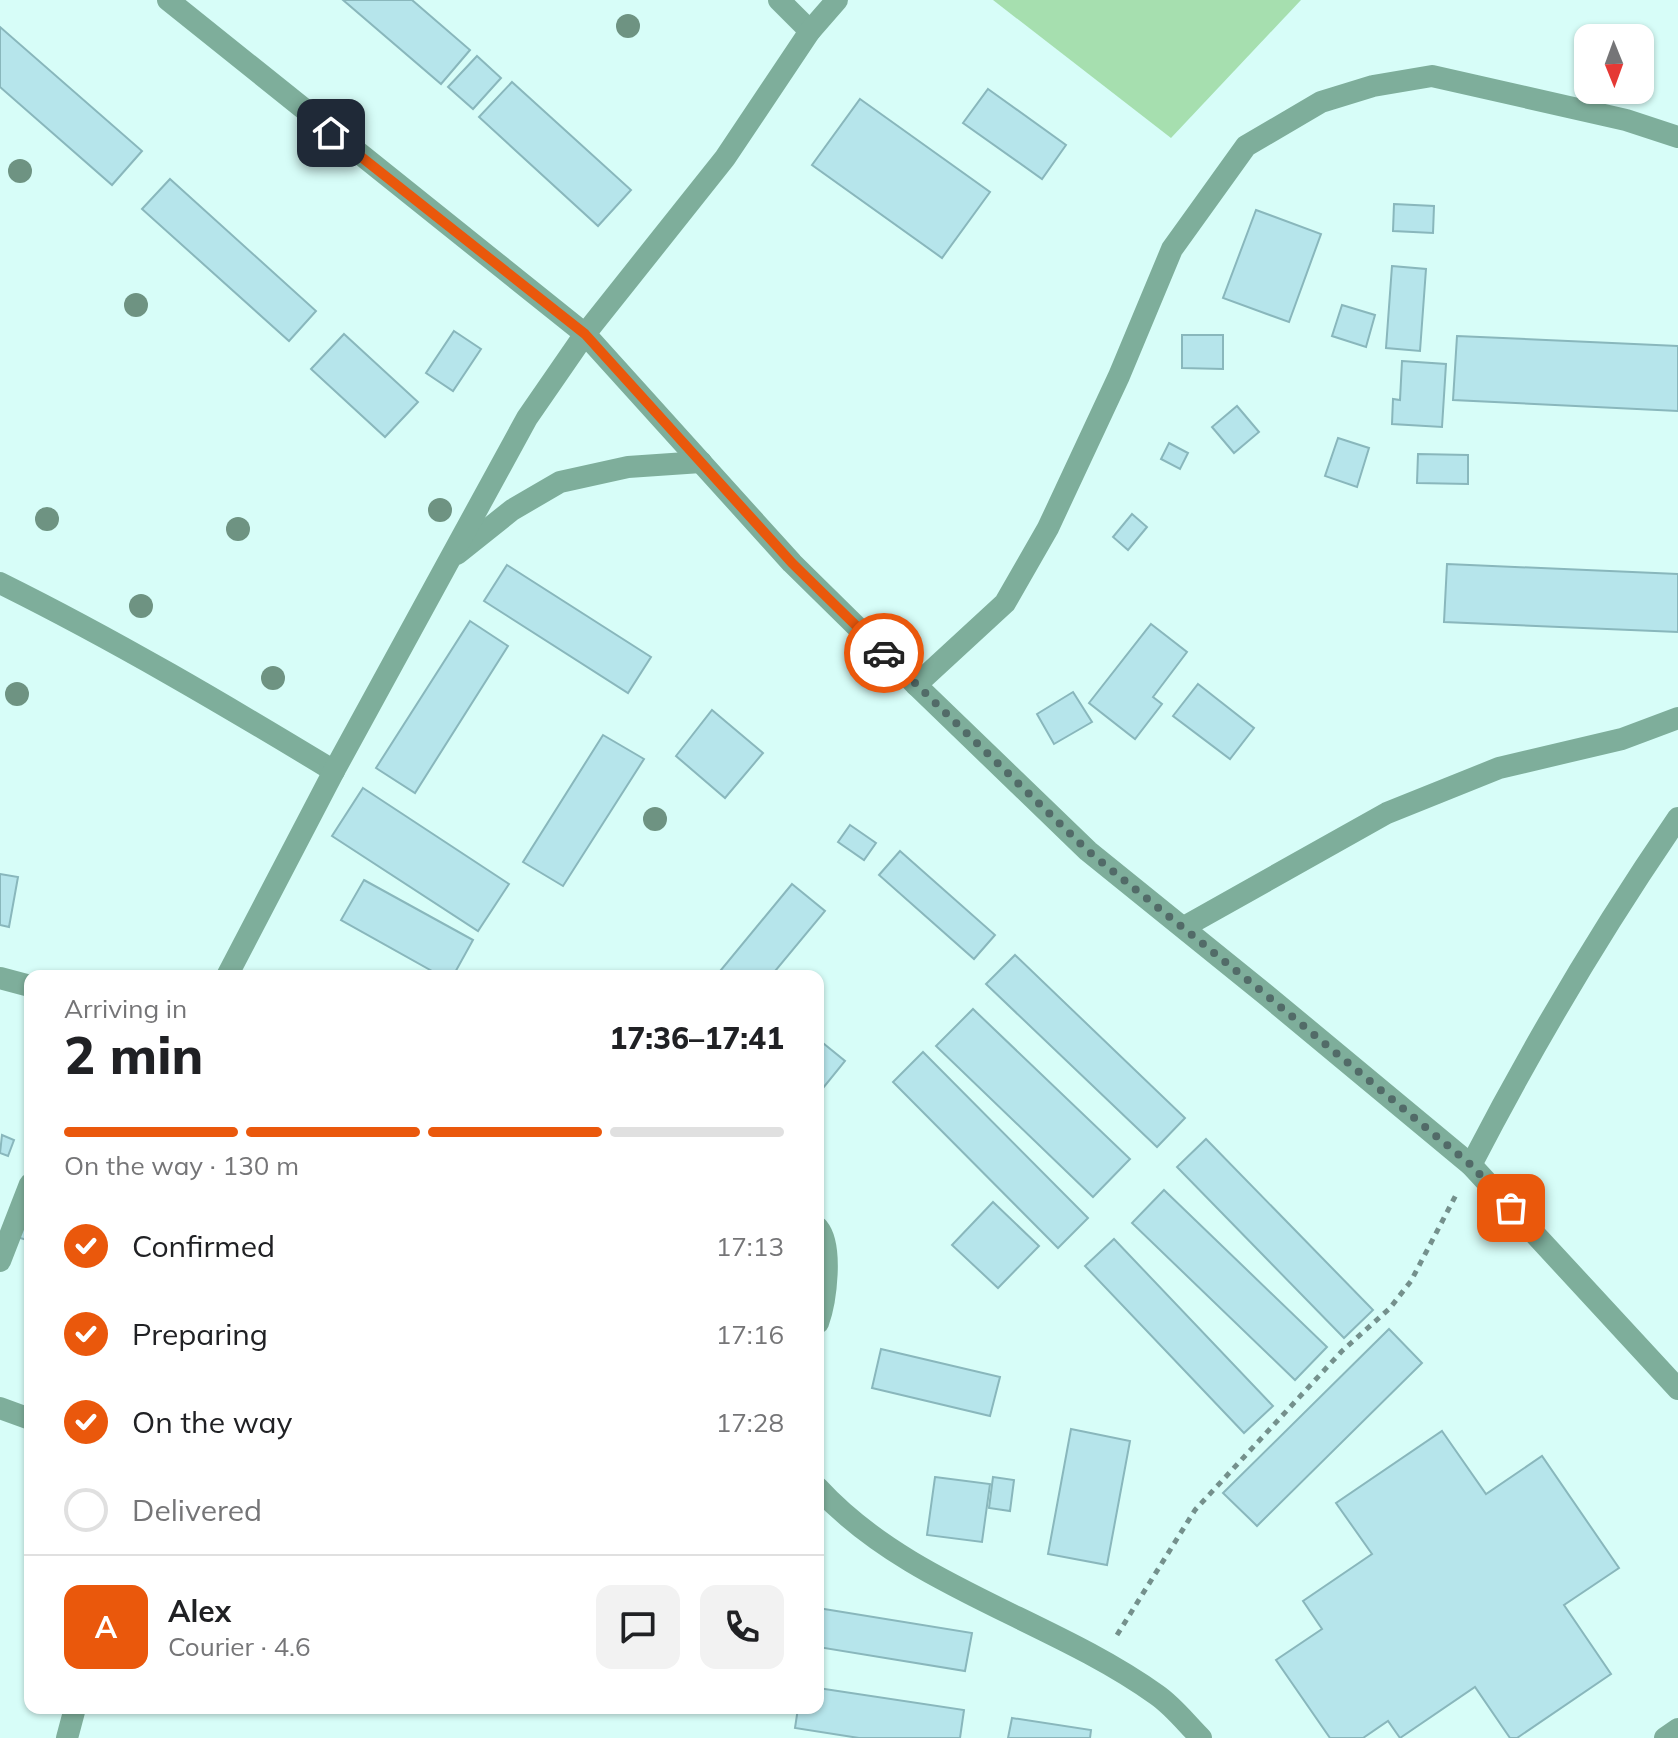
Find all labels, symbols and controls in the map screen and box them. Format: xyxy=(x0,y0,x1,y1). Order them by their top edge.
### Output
north arrow xyxy=(1574,24,1654,104)
map controls xyxy=(1574,24,1654,104)
pin xyxy=(297,99,365,167)
icon: home xyxy=(309,111,353,155)
courier xyxy=(844,613,924,693)
icon: car xyxy=(862,631,906,675)
text: Arriving in xyxy=(64,992,187,1025)
text: 17:36–17:41 xyxy=(609,1019,784,1057)
text: 2 min xyxy=(64,1022,203,1087)
text: On the way · 130 m xyxy=(64,1149,299,1182)
pin xyxy=(1477,1174,1545,1242)
icon: bag xyxy=(1489,1186,1533,1230)
icon: check xyxy=(64,1224,108,1268)
text: Confirmed xyxy=(132,1227,275,1265)
text: 17:13 xyxy=(716,1230,784,1263)
icon: check xyxy=(64,1312,108,1356)
text: Preparing xyxy=(132,1315,268,1353)
text: 17:16 xyxy=(716,1318,784,1351)
icon: check xyxy=(64,1400,108,1444)
text: On the way xyxy=(132,1403,292,1441)
text: 17:28 xyxy=(716,1406,784,1439)
text: Delivered xyxy=(132,1491,262,1529)
button: chat xyxy=(596,1585,680,1669)
button: phone xyxy=(700,1585,784,1669)
text: Alex xyxy=(168,1592,231,1630)
text: A xyxy=(95,1608,117,1646)
text: Courier · 4.6 xyxy=(168,1630,311,1663)

